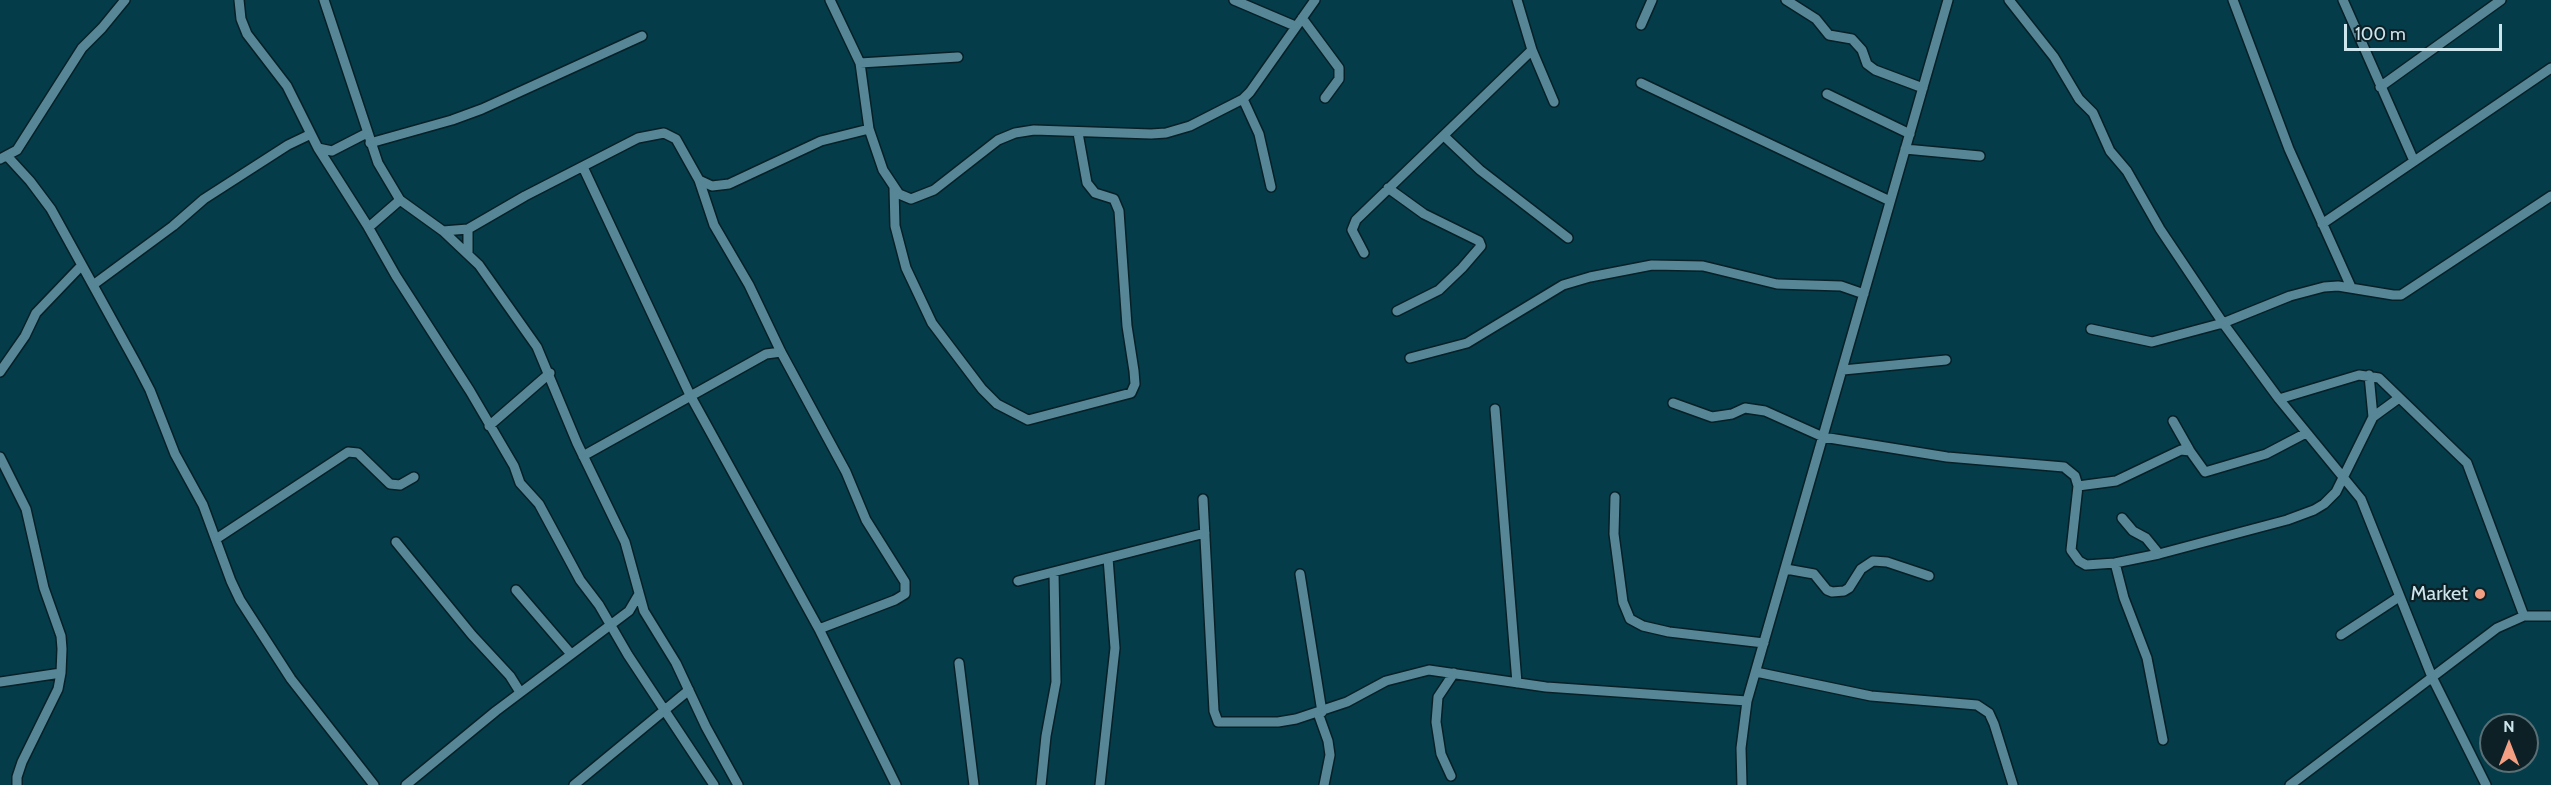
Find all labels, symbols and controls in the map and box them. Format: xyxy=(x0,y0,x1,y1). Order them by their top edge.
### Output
scale bar xyxy=(2347,12,2504,50)
text: 100 m xyxy=(2355,23,2406,45)
place label: Market xyxy=(2410,582,2468,606)
marker: Market xyxy=(2473,587,2487,601)
north arrow xyxy=(2479,713,2539,773)
text: N xyxy=(2503,717,2515,736)

